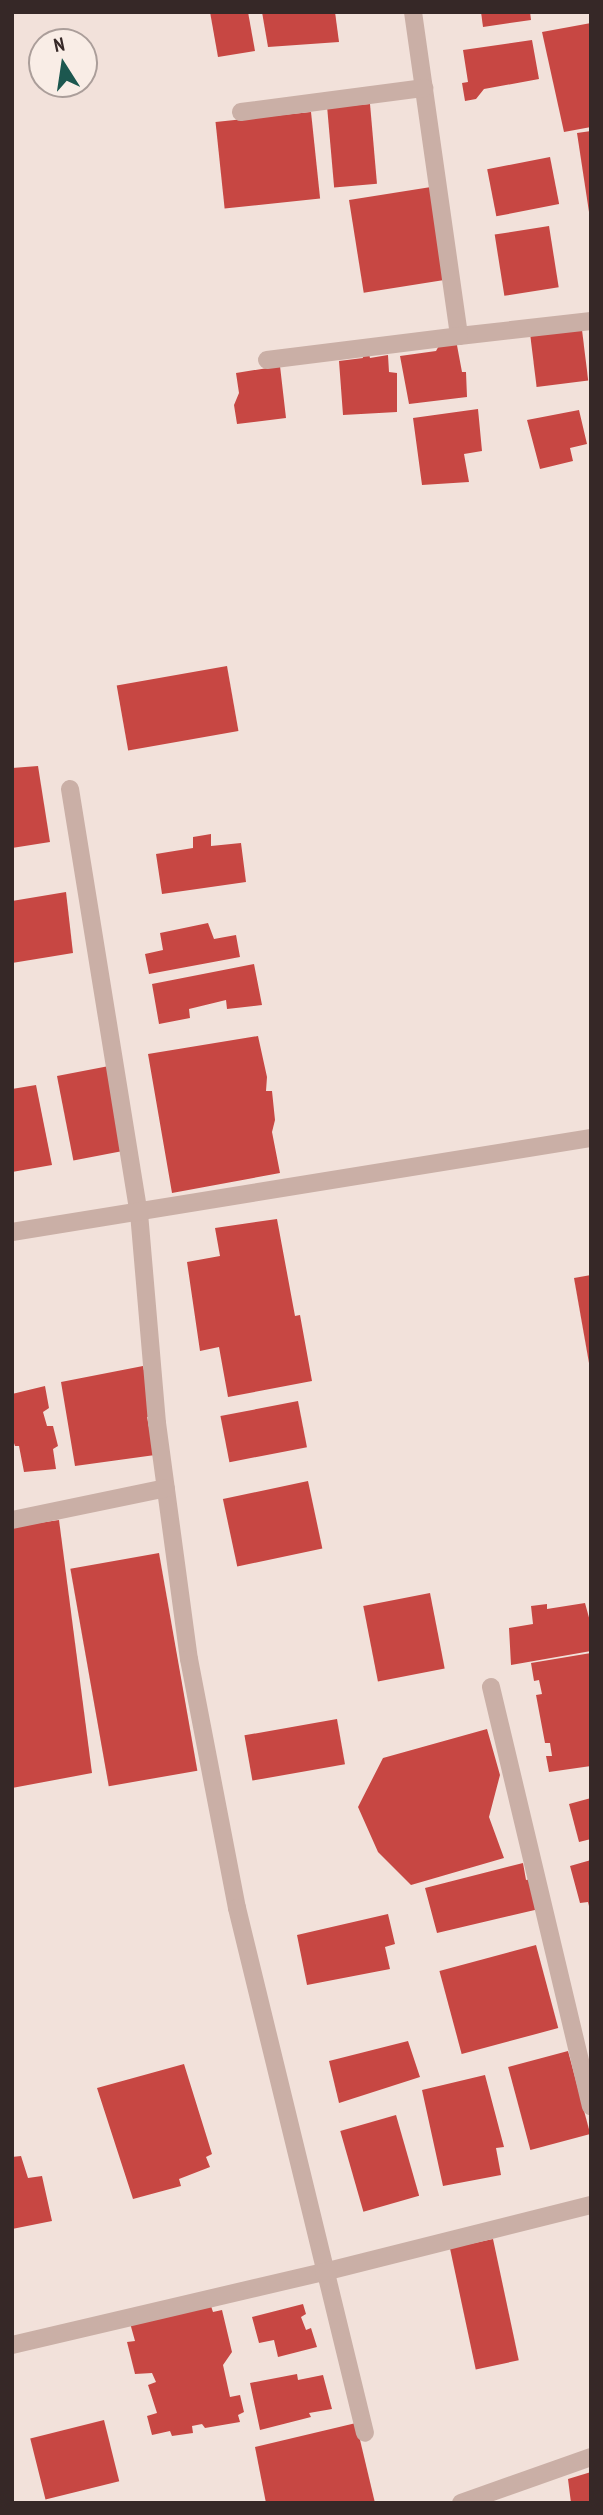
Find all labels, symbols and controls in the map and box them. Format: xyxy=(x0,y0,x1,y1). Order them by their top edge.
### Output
north arrow xyxy=(28,28,98,98)
text: N xyxy=(52,32,67,57)

